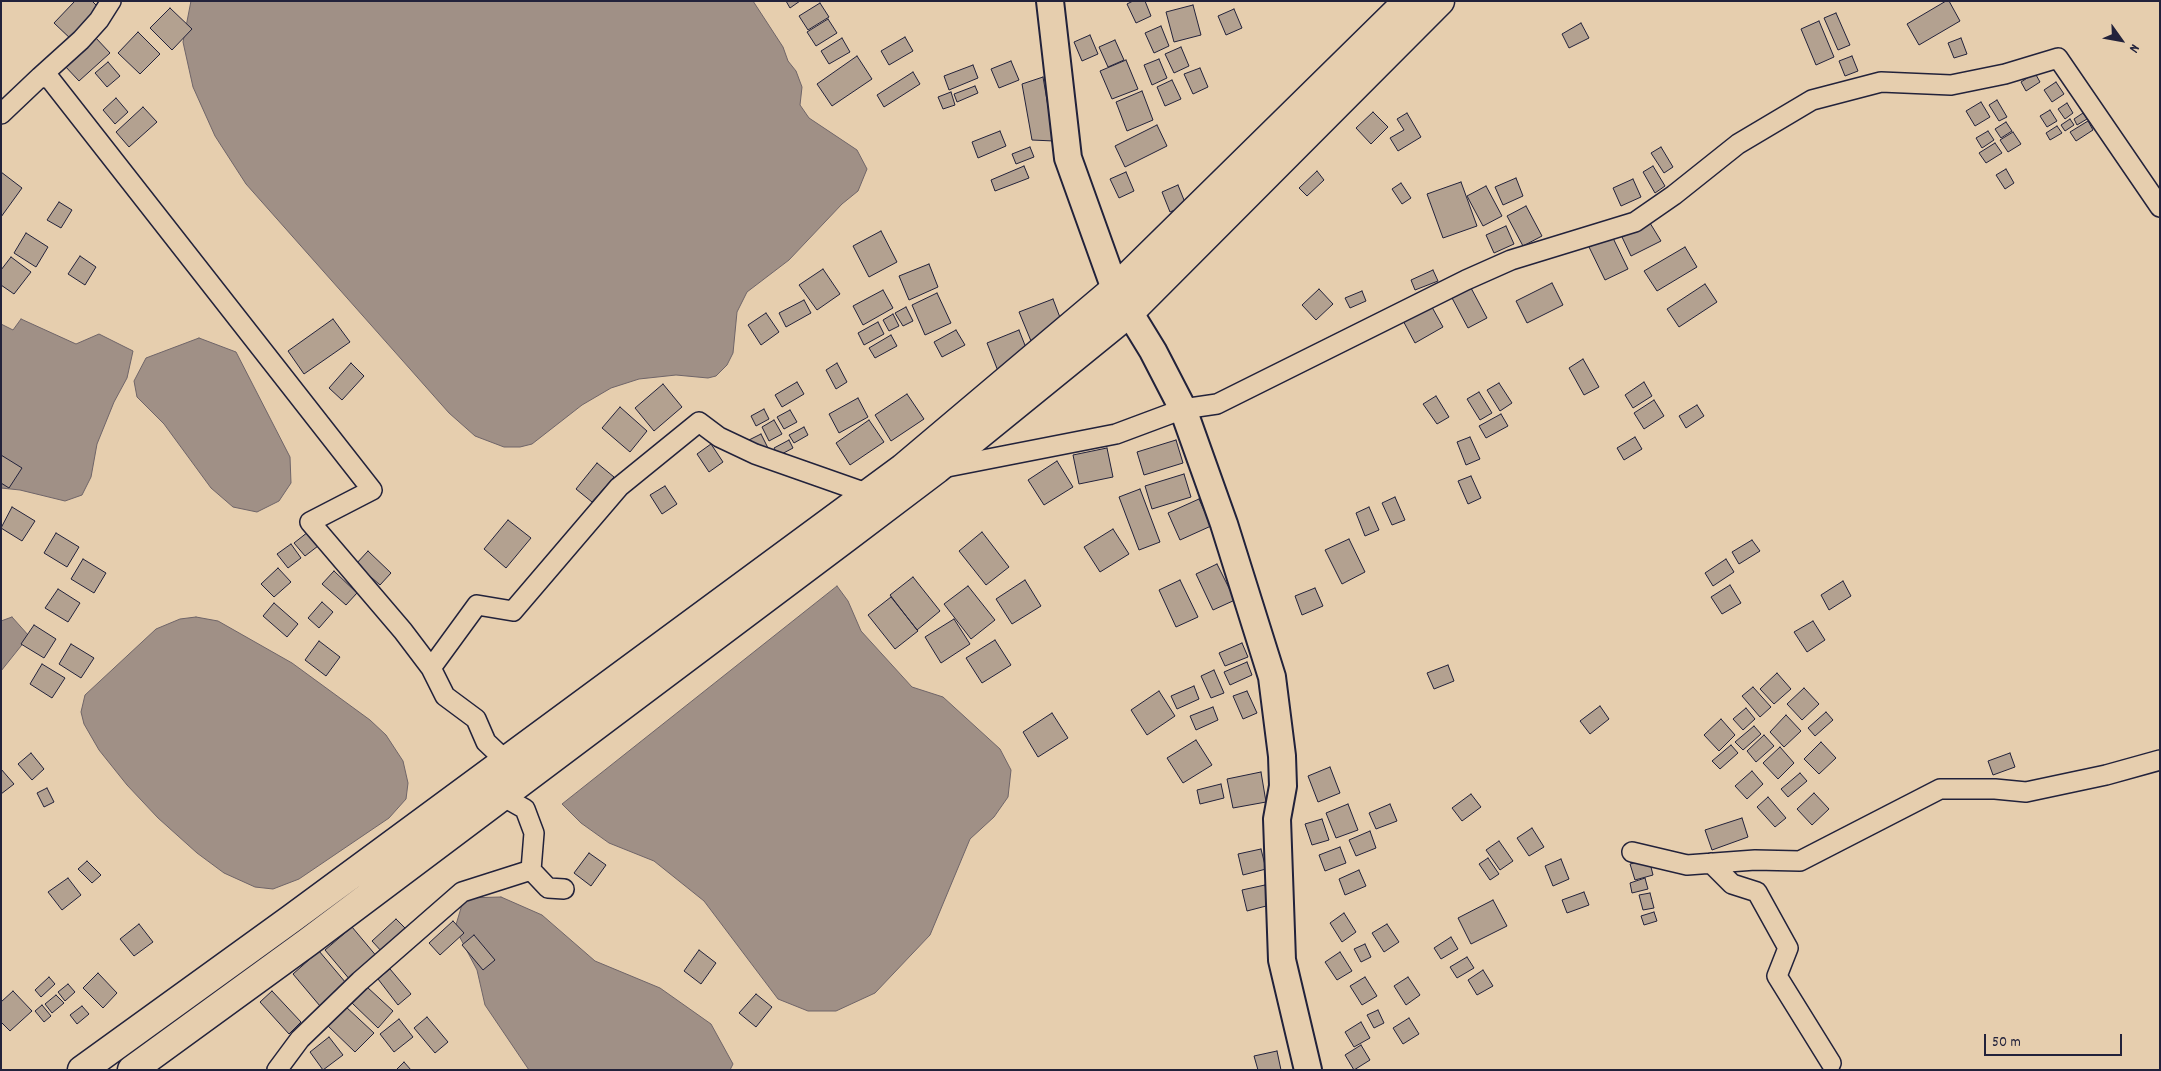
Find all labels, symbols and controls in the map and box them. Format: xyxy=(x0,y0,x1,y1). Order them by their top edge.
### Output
north arrow xyxy=(2096,15,2146,65)
text: N xyxy=(2123,40,2144,56)
scale bar xyxy=(1986,1024,2124,1056)
text: 50 m xyxy=(1992,1032,2021,1054)

